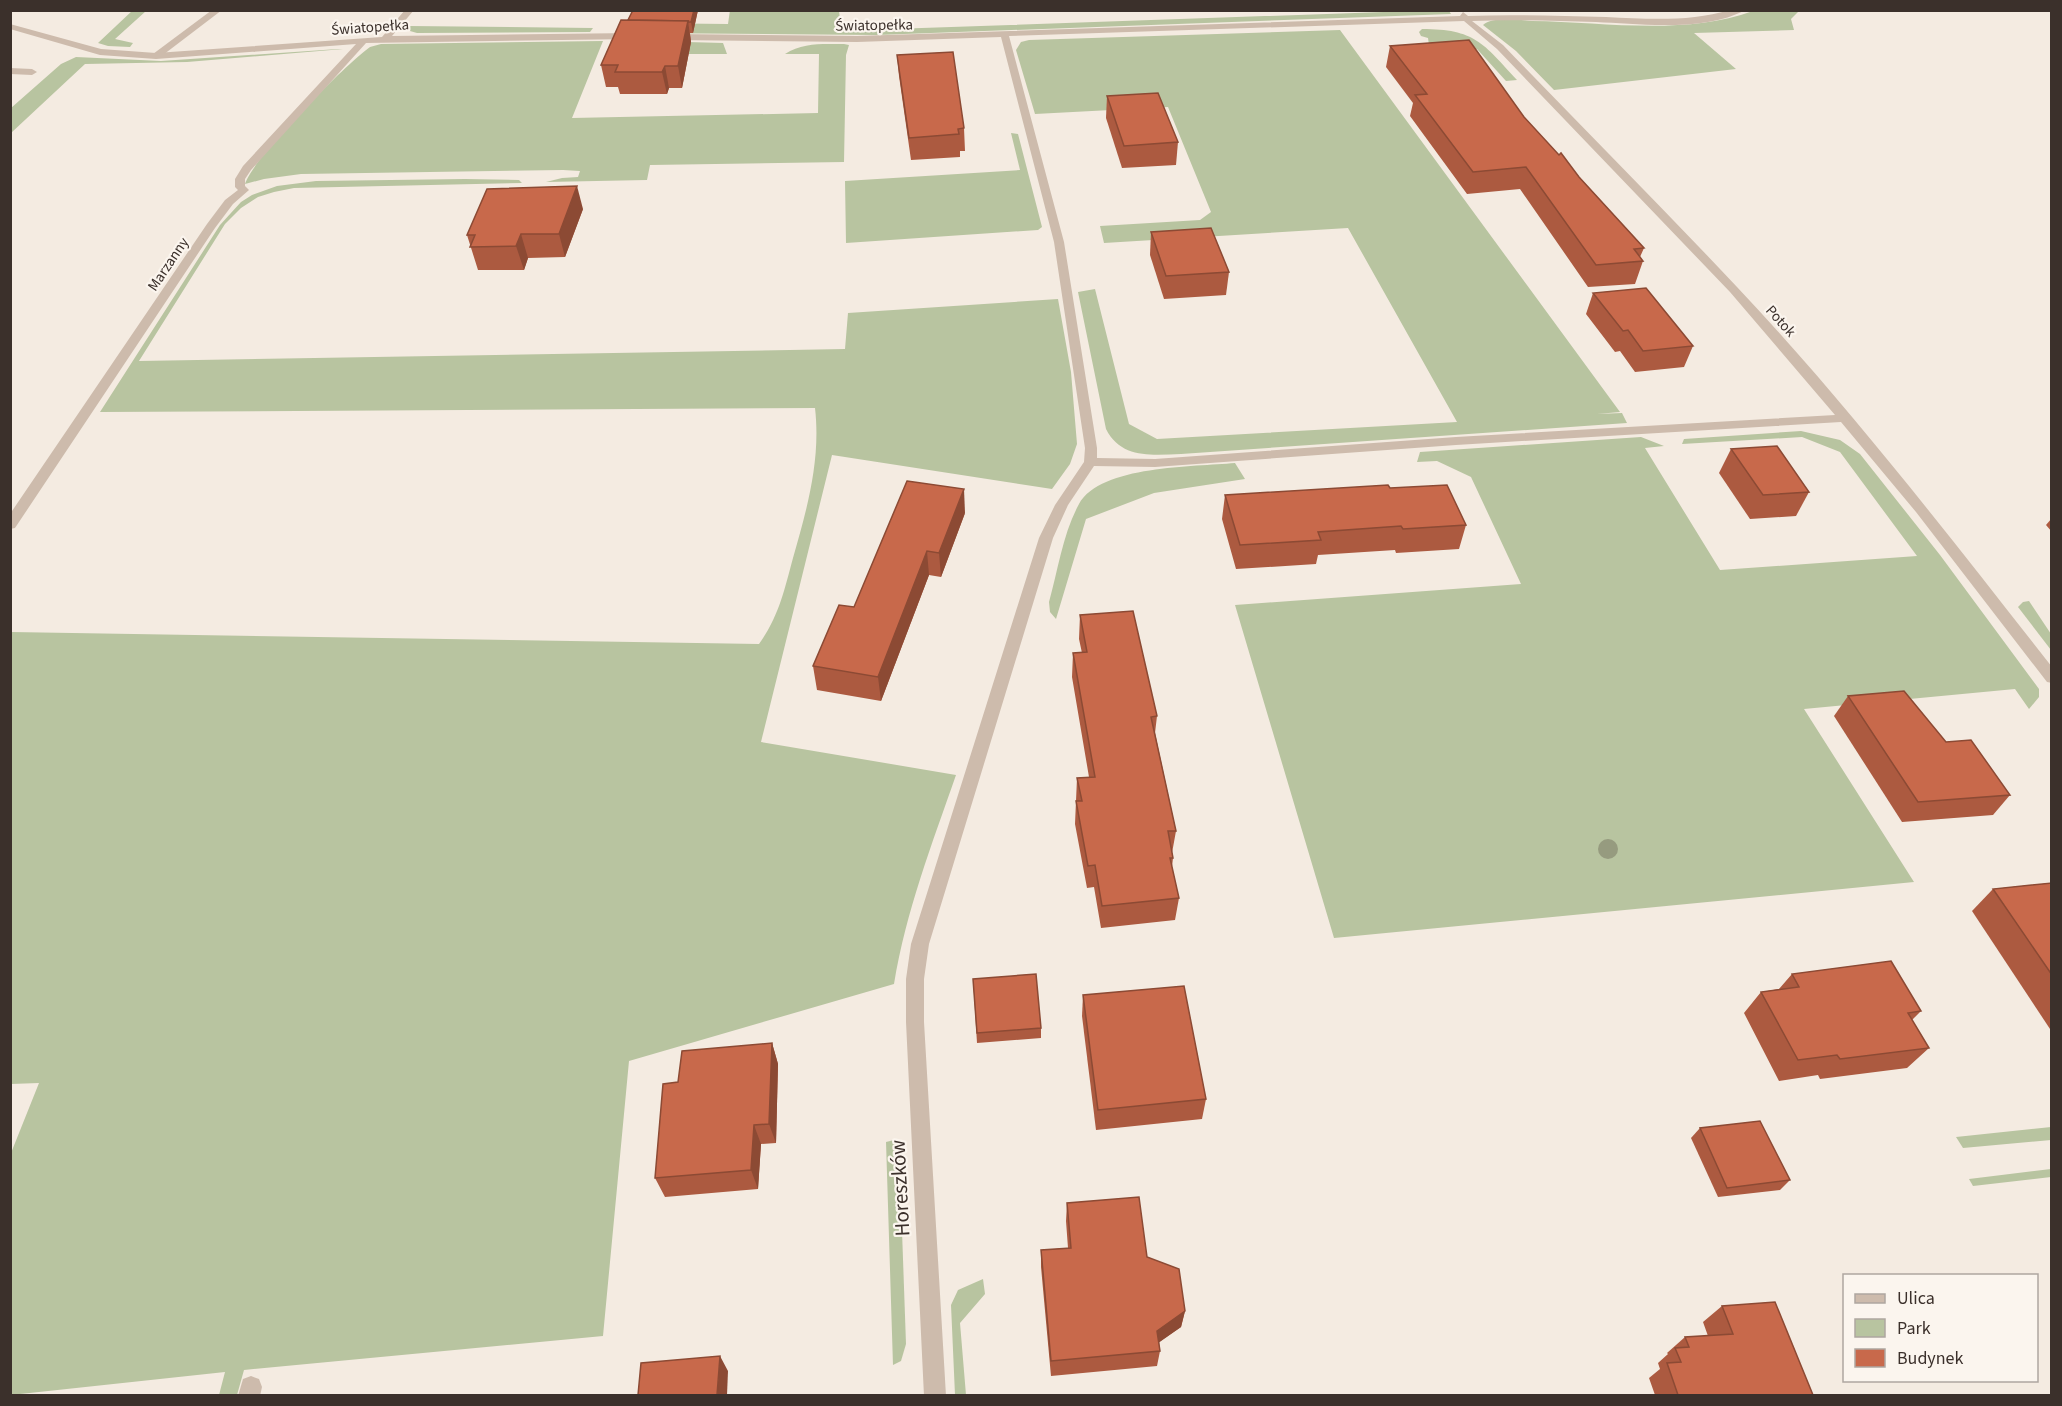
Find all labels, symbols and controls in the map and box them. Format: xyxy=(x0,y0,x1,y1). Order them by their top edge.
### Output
street label: Światopełka xyxy=(330,14,410,41)
street label: Światopełka xyxy=(835,14,913,37)
street label: Marzanny xyxy=(143,233,194,295)
street label: Potok xyxy=(1761,301,1801,342)
street label: Horeszków xyxy=(882,1139,918,1237)
legend xyxy=(1843,1274,2038,1382)
text: Ulica xyxy=(1897,1286,1935,1311)
text: Park xyxy=(1897,1316,1931,1341)
text: Budynek xyxy=(1897,1346,1964,1371)

